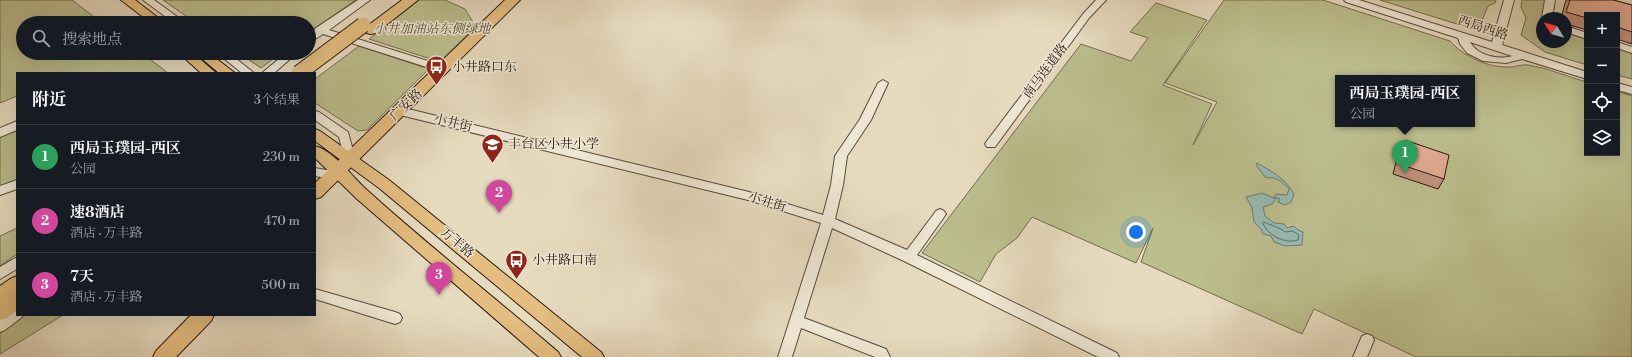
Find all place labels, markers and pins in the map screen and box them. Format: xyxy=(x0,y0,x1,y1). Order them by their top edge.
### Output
bus stop icon: 小井路口东 xyxy=(423,54,449,87)
place label: 小井路口东 xyxy=(452,59,517,75)
school or university icon: 丰台区小井小学 xyxy=(480,131,506,164)
place label: 丰台区小井小学 xyxy=(508,136,599,152)
pin: 1 xyxy=(1392,140,1418,173)
pin: 2 xyxy=(486,180,512,213)
bus stop icon: 小井路口南 xyxy=(504,247,530,280)
place label: 小井路口南 xyxy=(532,252,597,268)
pin: 3 xyxy=(426,262,452,295)

